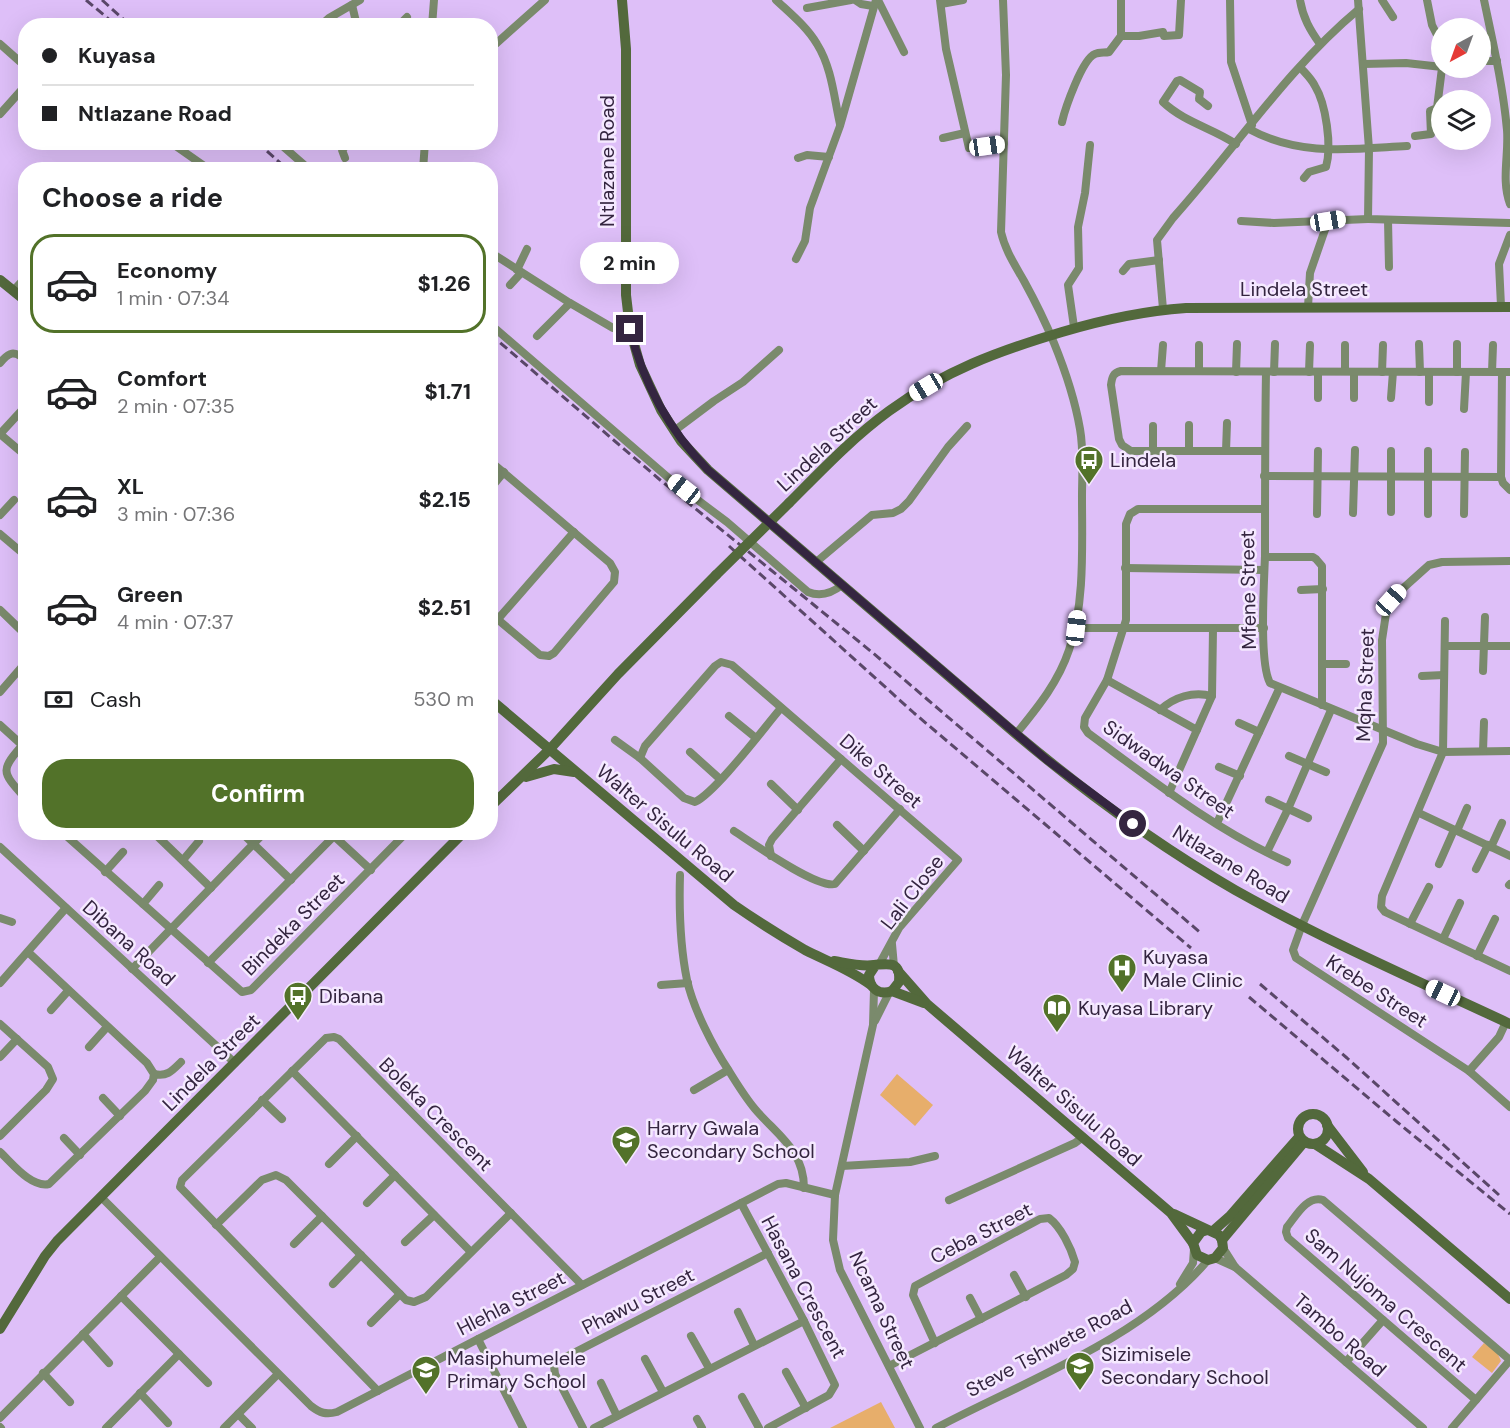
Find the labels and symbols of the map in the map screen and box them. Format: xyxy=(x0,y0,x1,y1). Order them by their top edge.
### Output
north arrow xyxy=(1431,18,1491,78)
street label: Ntlazane Road xyxy=(594,95,620,227)
car xyxy=(968,135,1006,157)
car xyxy=(1309,209,1347,233)
callout: 2 min xyxy=(580,242,680,284)
street label: Lindela Street xyxy=(1240,276,1368,302)
route end xyxy=(616,315,643,342)
car xyxy=(906,370,946,404)
street label: Lindela Street xyxy=(771,391,883,497)
bus stop icon: Lindela xyxy=(1073,444,1105,486)
place label: Lindela xyxy=(1110,447,1176,473)
car xyxy=(664,471,704,507)
street label: Mfene Street xyxy=(1234,530,1262,650)
car xyxy=(1372,581,1410,619)
car xyxy=(1065,609,1087,647)
street label: Mqha Street xyxy=(1350,628,1380,742)
street label: Sidwadwa Street xyxy=(1098,714,1240,824)
street label: Dike Street xyxy=(834,728,928,814)
street label: Walter Sisulu Road xyxy=(591,758,739,888)
route start xyxy=(1119,810,1146,837)
street label: Ntlazane Road xyxy=(1168,819,1294,909)
street label: Lali Close xyxy=(875,849,949,935)
street label: Bindeka Street xyxy=(236,867,350,981)
street label: Dibana Road xyxy=(77,894,181,992)
place label: Kuyasa Male Clinic xyxy=(1143,944,1243,993)
street label: Krebe Street xyxy=(1321,949,1433,1034)
hospital icon: Kuyasa Male Clinic xyxy=(1106,952,1138,994)
car xyxy=(1423,977,1463,1009)
bus stop icon: Dibana xyxy=(282,980,314,1022)
place label: Dibana xyxy=(319,983,383,1009)
library icon: Kuyasa Library xyxy=(1041,992,1073,1034)
place label: Kuyasa Library xyxy=(1078,995,1213,1021)
street label: Lindela Street xyxy=(157,1007,266,1116)
street label: Walter Sisulu Road xyxy=(1001,1040,1147,1172)
street label: Boleka Crescent xyxy=(373,1051,499,1177)
place label: Harry Gwala Secondary School xyxy=(647,1115,815,1164)
school or university icon: Harry Gwala Secondary School xyxy=(610,1124,642,1166)
street label: Ceba Street xyxy=(926,1196,1037,1270)
street label: Hasana Crescent xyxy=(755,1211,853,1363)
street label: Sam Nujoma Crescent xyxy=(1300,1222,1473,1378)
street label: Ncama Street xyxy=(843,1247,921,1373)
street label: Phawu Street xyxy=(578,1262,699,1340)
street label: Hlehla Street xyxy=(452,1264,570,1341)
street label: Tambo Road xyxy=(1288,1288,1392,1382)
street label: Steve Tshwete Road xyxy=(961,1293,1137,1403)
place label: Sizimisele Secondary School xyxy=(1101,1341,1269,1390)
place label: Masiphumelele Primary School xyxy=(447,1345,586,1394)
school or university icon: Sizimisele Secondary School xyxy=(1064,1350,1096,1392)
school or university icon: Masiphumelele Primary School xyxy=(410,1354,442,1396)

